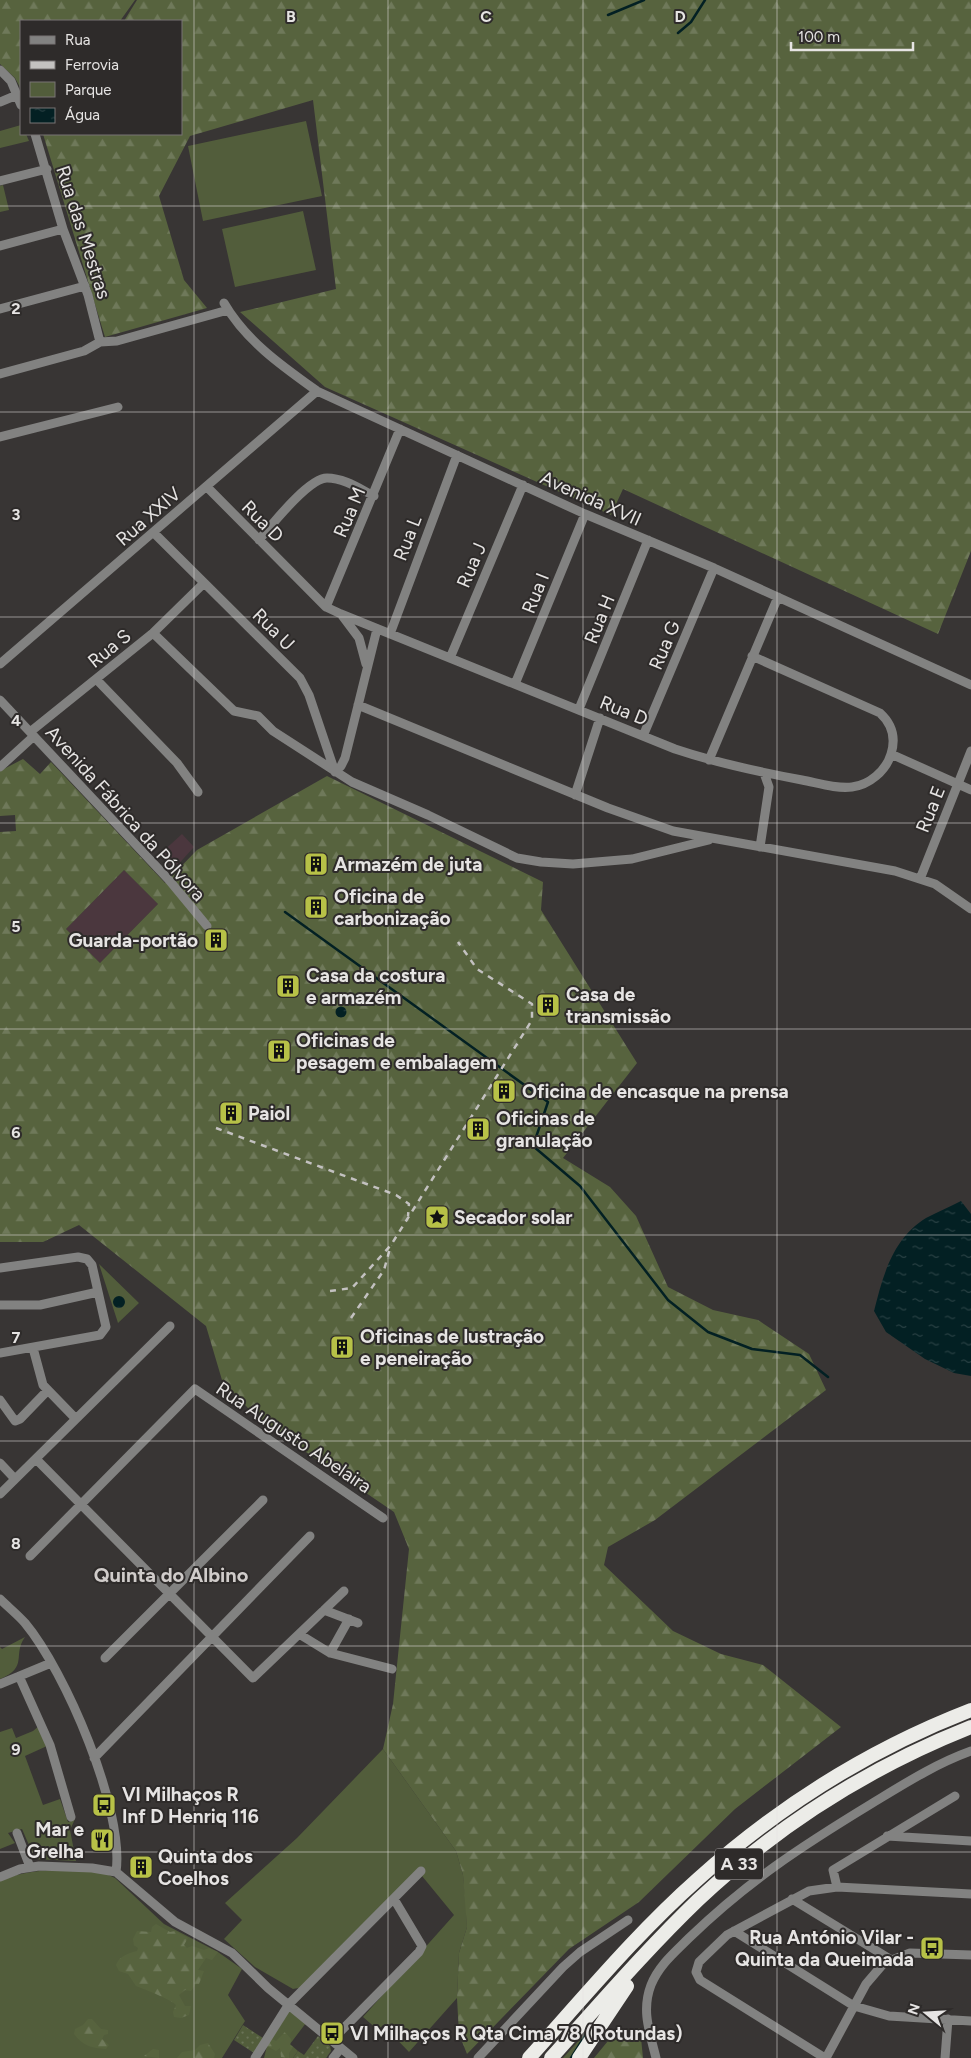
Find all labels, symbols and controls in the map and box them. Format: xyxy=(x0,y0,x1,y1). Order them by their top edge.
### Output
text: B xyxy=(286,7,296,26)
text: C xyxy=(480,7,492,26)
text: D xyxy=(674,7,686,26)
legend xyxy=(20,20,182,135)
scale bar xyxy=(791,20,914,52)
text: 100 m xyxy=(798,28,840,46)
text: Rua xyxy=(65,31,90,49)
text: Ferrovia xyxy=(65,56,119,74)
text: Parque xyxy=(65,81,112,99)
text: Água xyxy=(65,106,100,124)
street label: Rua das Mestras xyxy=(51,163,116,302)
text: 2 xyxy=(11,299,21,318)
street label: Avenida XVII xyxy=(537,466,645,531)
street label: Rua XXIV xyxy=(111,482,186,551)
street label: Rua M xyxy=(329,483,370,541)
street label: Rua D xyxy=(237,496,288,547)
text: 3 xyxy=(12,505,21,524)
street label: Rua L xyxy=(388,512,427,564)
street label: Rua J xyxy=(452,539,491,591)
street label: Rua I xyxy=(517,569,554,617)
street label: Rua H xyxy=(579,591,620,647)
street label: Rua U xyxy=(248,603,300,655)
street label: Rua G xyxy=(644,617,685,673)
street label: Rua S xyxy=(83,624,135,673)
street label: Rua D xyxy=(596,690,651,730)
text: 4 xyxy=(11,711,21,730)
street label: Avenida Fábrica da Pólvora xyxy=(41,721,210,906)
street label: Rua E xyxy=(911,783,950,836)
building icon: Armazém de juta xyxy=(303,851,329,877)
place label: Armazém de juta xyxy=(334,853,482,876)
place label: Oficina de carbonização xyxy=(334,885,450,930)
building icon: Oficina de carbonização xyxy=(303,894,329,920)
text: 5 xyxy=(11,917,21,936)
building icon: Guarda-portão xyxy=(203,927,229,953)
place label: Guarda-portão xyxy=(68,929,198,952)
place label: Casa da costura e armazém xyxy=(306,964,445,1009)
building icon: Casa da costura e armazém xyxy=(275,973,301,999)
place label: Casa de transmissão xyxy=(566,983,671,1028)
building icon: Casa de transmissão xyxy=(535,992,561,1018)
place label: Oficinas de pesagem e embalagem xyxy=(296,1029,497,1074)
building icon: Oficinas de pesagem e embalagem xyxy=(266,1038,292,1064)
building icon: Oficina de encasque na prensa xyxy=(491,1078,517,1104)
place label: Oficina de encasque na prensa xyxy=(522,1080,789,1103)
building icon: Paiol xyxy=(218,1100,244,1126)
place label: Paiol xyxy=(248,1102,290,1125)
place label: Oficinas de granulação xyxy=(496,1107,595,1152)
building icon: Oficinas de granulação xyxy=(465,1116,491,1142)
text: 6 xyxy=(11,1123,21,1142)
place icon: Secador solar xyxy=(424,1204,450,1230)
place label: Secador solar xyxy=(454,1206,573,1229)
place label: Oficinas de lustração e peneiração xyxy=(360,1325,544,1370)
text: 7 xyxy=(12,1328,21,1347)
building icon: Oficinas de lustração e peneiração xyxy=(329,1334,355,1360)
street label: Rua Augusto Abelaira xyxy=(212,1377,376,1498)
text: 8 xyxy=(11,1534,21,1553)
district label: Quinta do Albino xyxy=(94,1563,249,1587)
text: 9 xyxy=(11,1740,21,1759)
place label: Vl Milhaços R Inf D Henriq 116 xyxy=(122,1783,259,1828)
bus stop icon: Vl Milhaços R Inf D Henriq 116 xyxy=(91,1792,117,1818)
place label: Mar e Grelha xyxy=(27,1818,84,1863)
restaurant icon: Mar e Grelha xyxy=(89,1827,115,1853)
place label: Quinta dos Coelhos xyxy=(158,1845,253,1890)
road number: A 33 xyxy=(715,1848,763,1880)
building icon: Quinta dos Coelhos xyxy=(128,1854,154,1880)
place label: Rua António Vilar - Quinta da Queimada xyxy=(735,1926,914,1971)
bus stop icon: Rua António Vilar - Quinta da Queimada xyxy=(919,1935,945,1961)
north arrow xyxy=(901,1988,951,2038)
text: N xyxy=(904,2001,924,2017)
bus stop icon: Vl Milhaços R Qta Cima 78 (Rotundas) xyxy=(319,2020,345,2046)
place label: Vl Milhaços R Qta Cima 78 (Rotundas) xyxy=(350,2022,682,2045)

